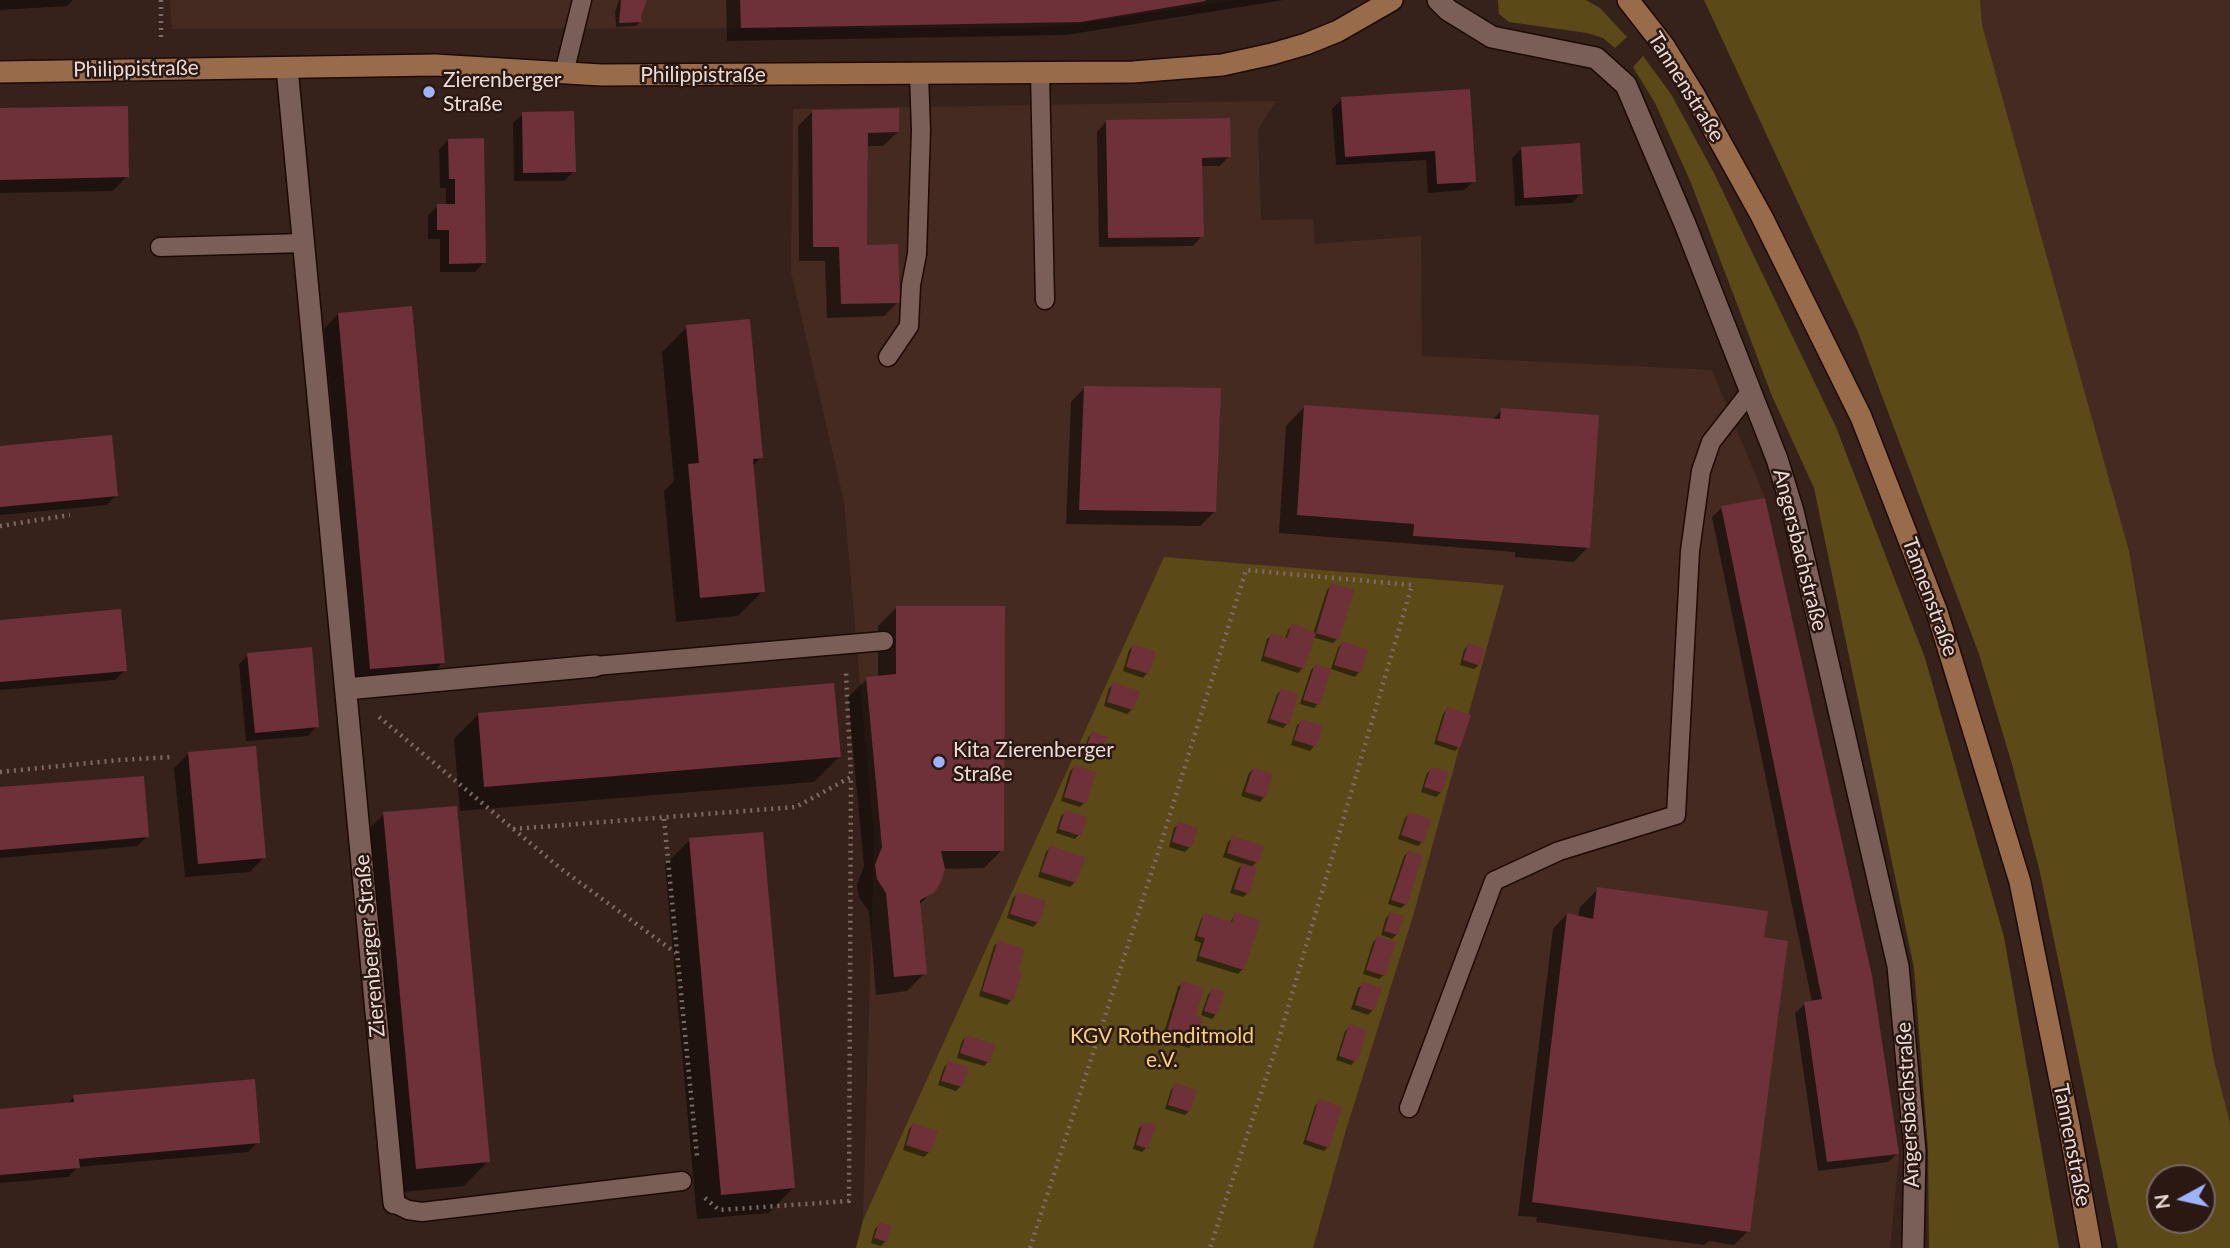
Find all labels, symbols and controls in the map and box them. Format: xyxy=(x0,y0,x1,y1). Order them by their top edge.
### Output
street label: Tannenstraße xyxy=(1642,28,1730,146)
street label: Philippistraße xyxy=(73,55,199,83)
street label: Philippistraße xyxy=(640,62,766,88)
place label: Zierenberger Straße xyxy=(443,67,561,117)
marker: Zierenberger Straße xyxy=(421,84,437,100)
street label: Angersbachstraße xyxy=(1768,466,1832,634)
street label: Tannenstraße xyxy=(1897,534,1963,660)
place label: Kita Zierenberger Straße xyxy=(953,737,1114,787)
marker: Kita Zierenberger Straße xyxy=(931,754,947,770)
street label: Zierenberger Straße xyxy=(349,854,391,1038)
street label: Angersbachstraße xyxy=(1891,1021,1925,1189)
park label: KGV Rothenditmold e.V. xyxy=(1070,1023,1254,1073)
street label: Tannenstraße xyxy=(2048,1081,2096,1209)
north arrow xyxy=(2146,1164,2216,1234)
text: N xyxy=(2149,1193,2174,1211)

